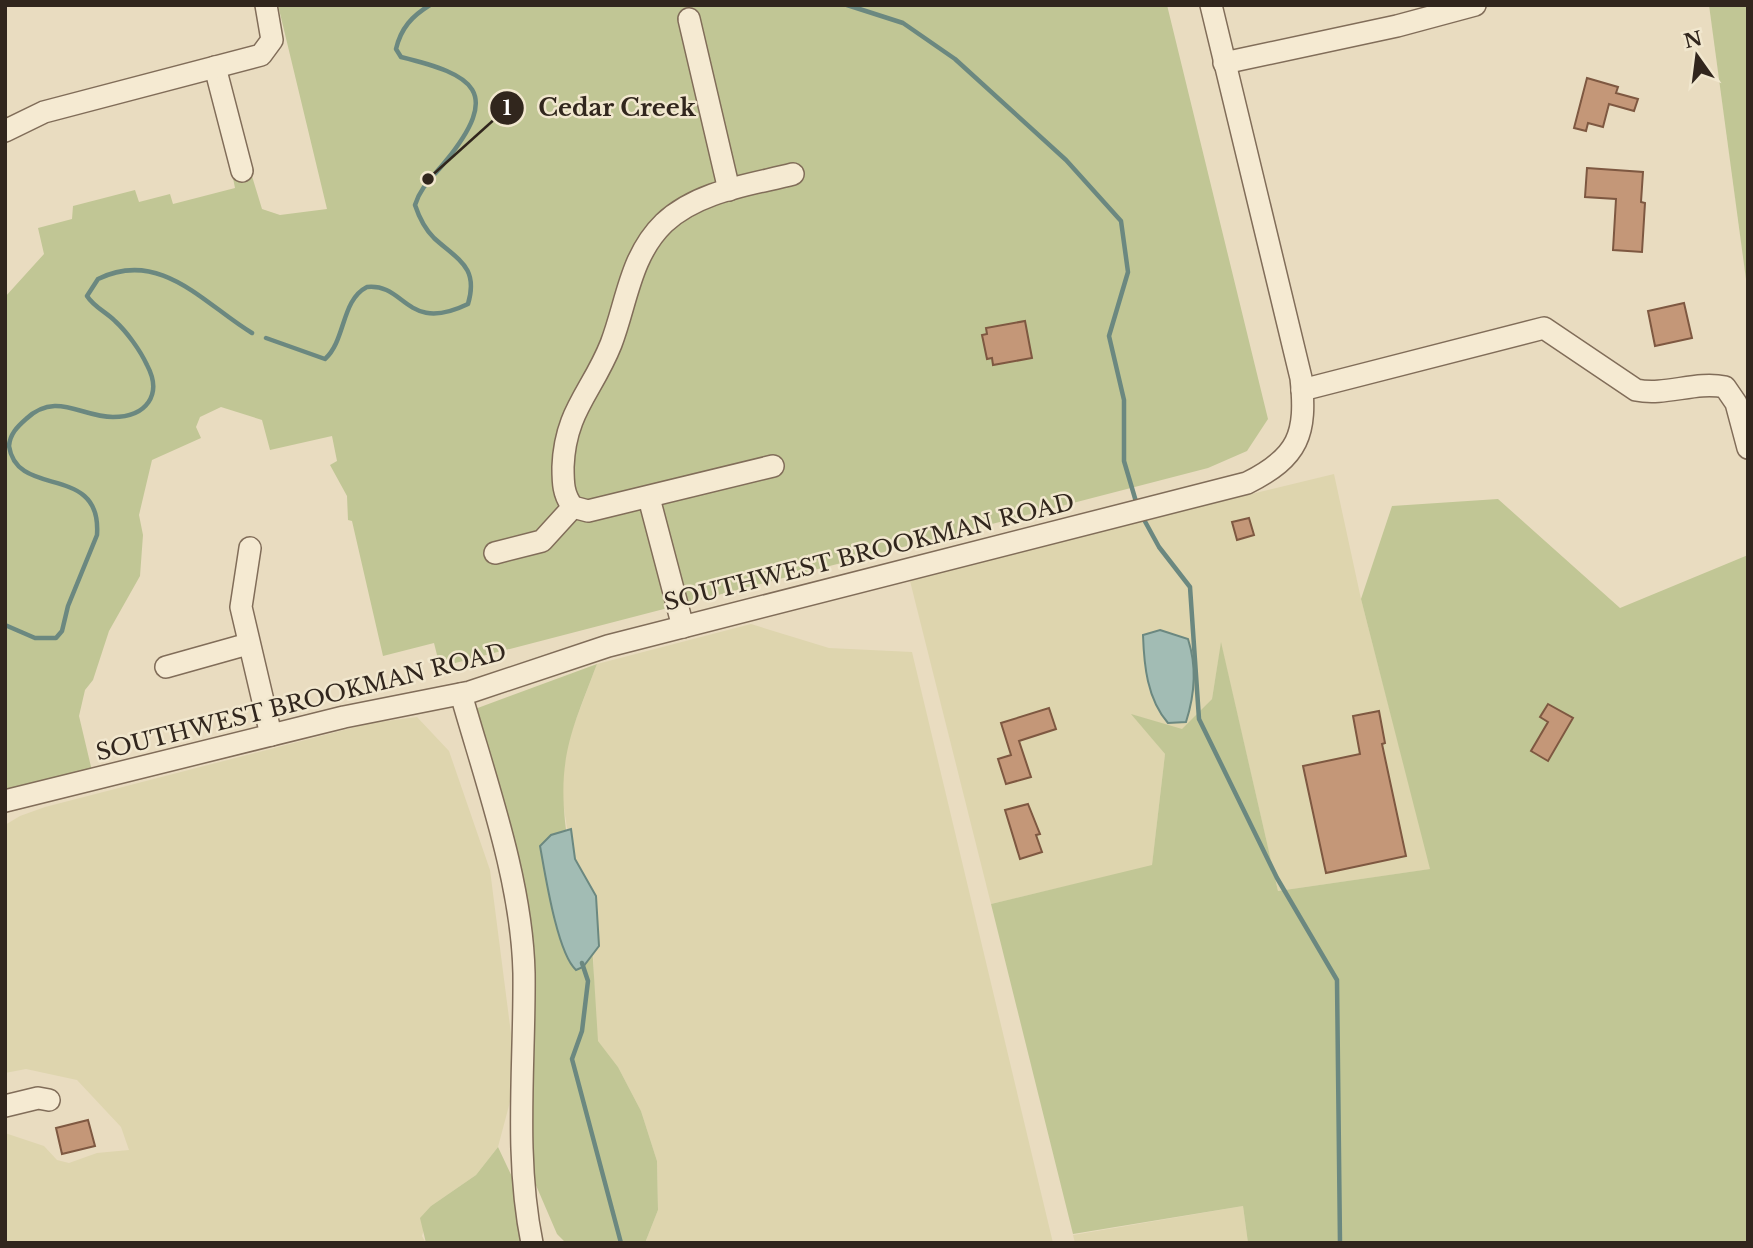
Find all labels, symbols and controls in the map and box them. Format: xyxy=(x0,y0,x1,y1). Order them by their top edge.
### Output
north arrow xyxy=(1662,21,1732,91)
text: N xyxy=(1682,27,1705,53)
callout: Cedar Creek xyxy=(489,85,711,130)
text: Cedar Creek xyxy=(538,93,697,122)
text: 1 xyxy=(502,95,512,121)
street label: SOUTHWEST BROOKMAN ROAD xyxy=(661,487,1077,617)
street label: SOUTHWEST BROOKMAN ROAD xyxy=(93,637,509,767)

